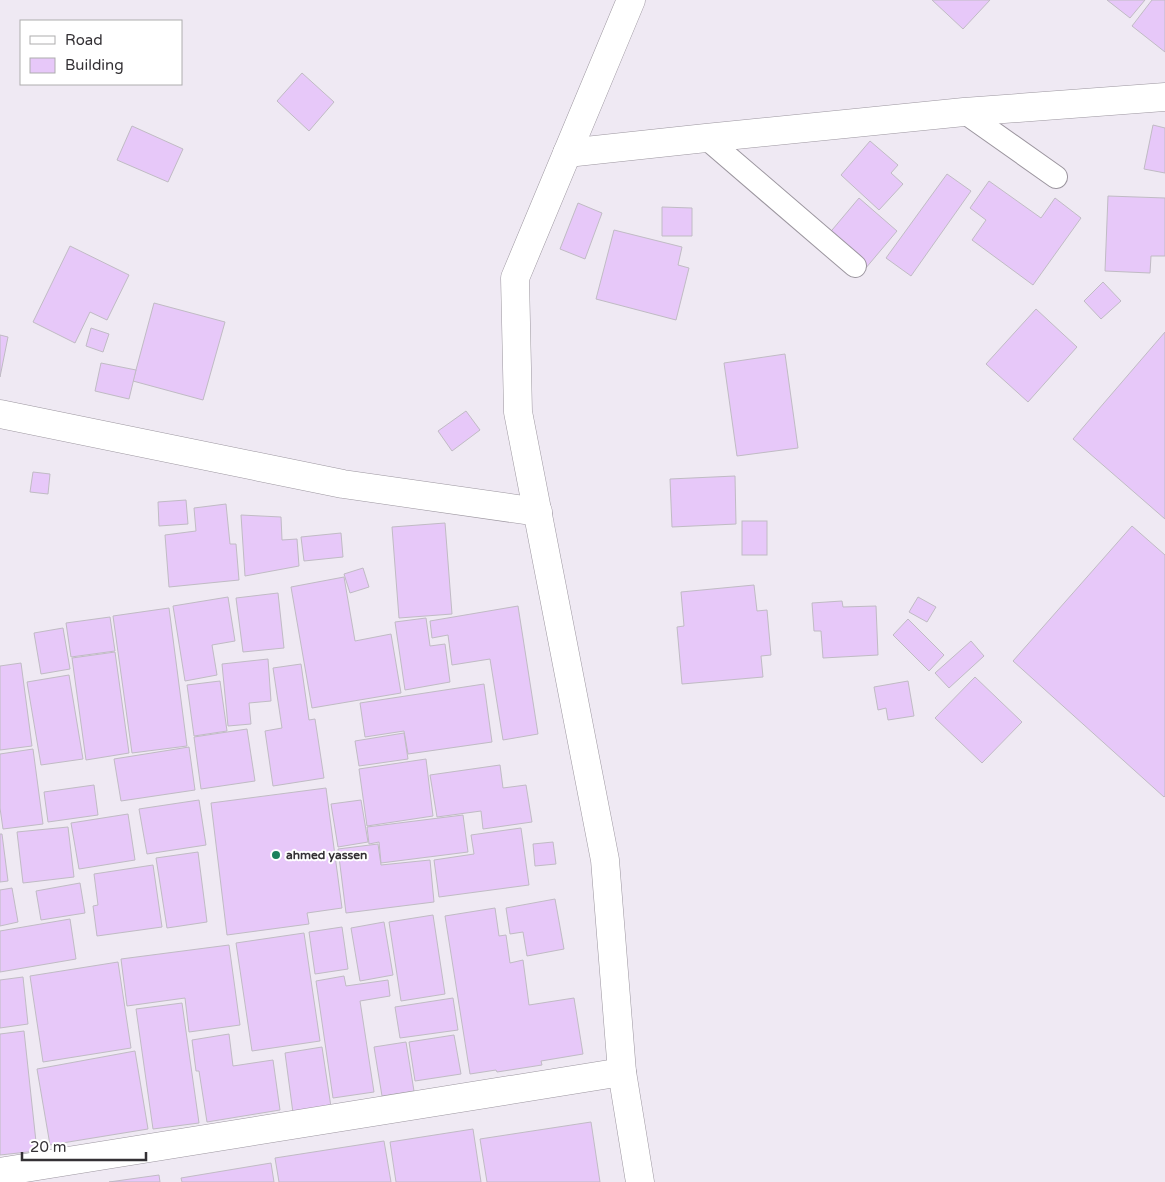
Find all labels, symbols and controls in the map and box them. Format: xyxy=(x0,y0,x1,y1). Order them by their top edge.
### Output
legend xyxy=(20,20,182,85)
text: Road xyxy=(65,31,103,49)
text: Building xyxy=(65,56,124,74)
place label: ahmed yassen xyxy=(286,848,367,863)
marker: ahmed yassen xyxy=(270,849,282,861)
scale bar xyxy=(22,1130,146,1162)
text: 20 m xyxy=(30,1138,67,1156)

